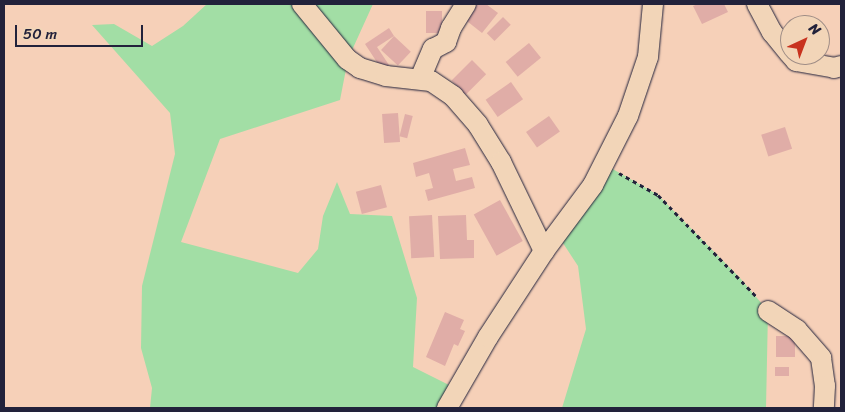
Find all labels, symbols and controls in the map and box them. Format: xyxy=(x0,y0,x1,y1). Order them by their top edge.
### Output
scale bar xyxy=(18,15,145,47)
north arrow xyxy=(780,15,830,65)
text: N xyxy=(803,17,827,42)
text: 50 m xyxy=(23,21,57,47)

